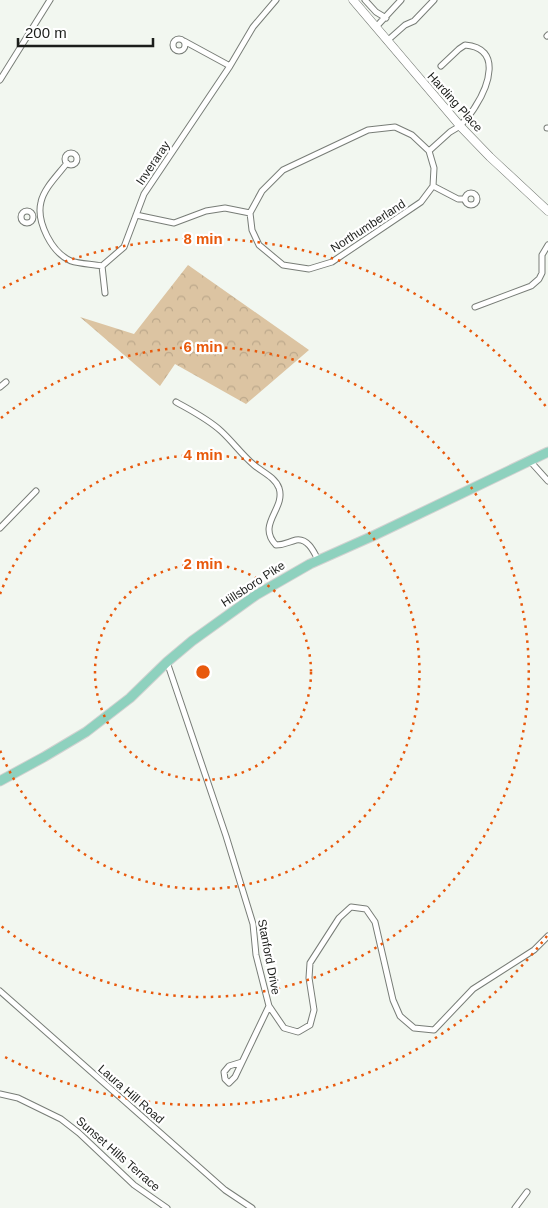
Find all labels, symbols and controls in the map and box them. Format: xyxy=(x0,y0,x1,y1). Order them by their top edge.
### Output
scale bar xyxy=(18,15,152,47)
text: 200 m xyxy=(25,24,67,41)
street label: Harding Place xyxy=(425,69,486,135)
street label: Inveraray xyxy=(133,138,173,188)
street label: Northumberland xyxy=(328,197,408,255)
text: 8 min xyxy=(183,230,223,247)
text: 6 min xyxy=(183,338,223,355)
text: 4 min xyxy=(183,446,223,463)
text: 2 min xyxy=(183,555,223,572)
street label: Hillsboro Pike xyxy=(218,558,288,610)
centre of rings xyxy=(194,663,212,681)
street label: Stanford Drive xyxy=(255,918,283,996)
street label: Laura Hill Road xyxy=(95,1062,167,1126)
street label: Sunset Hills Terrace xyxy=(73,1114,163,1194)

